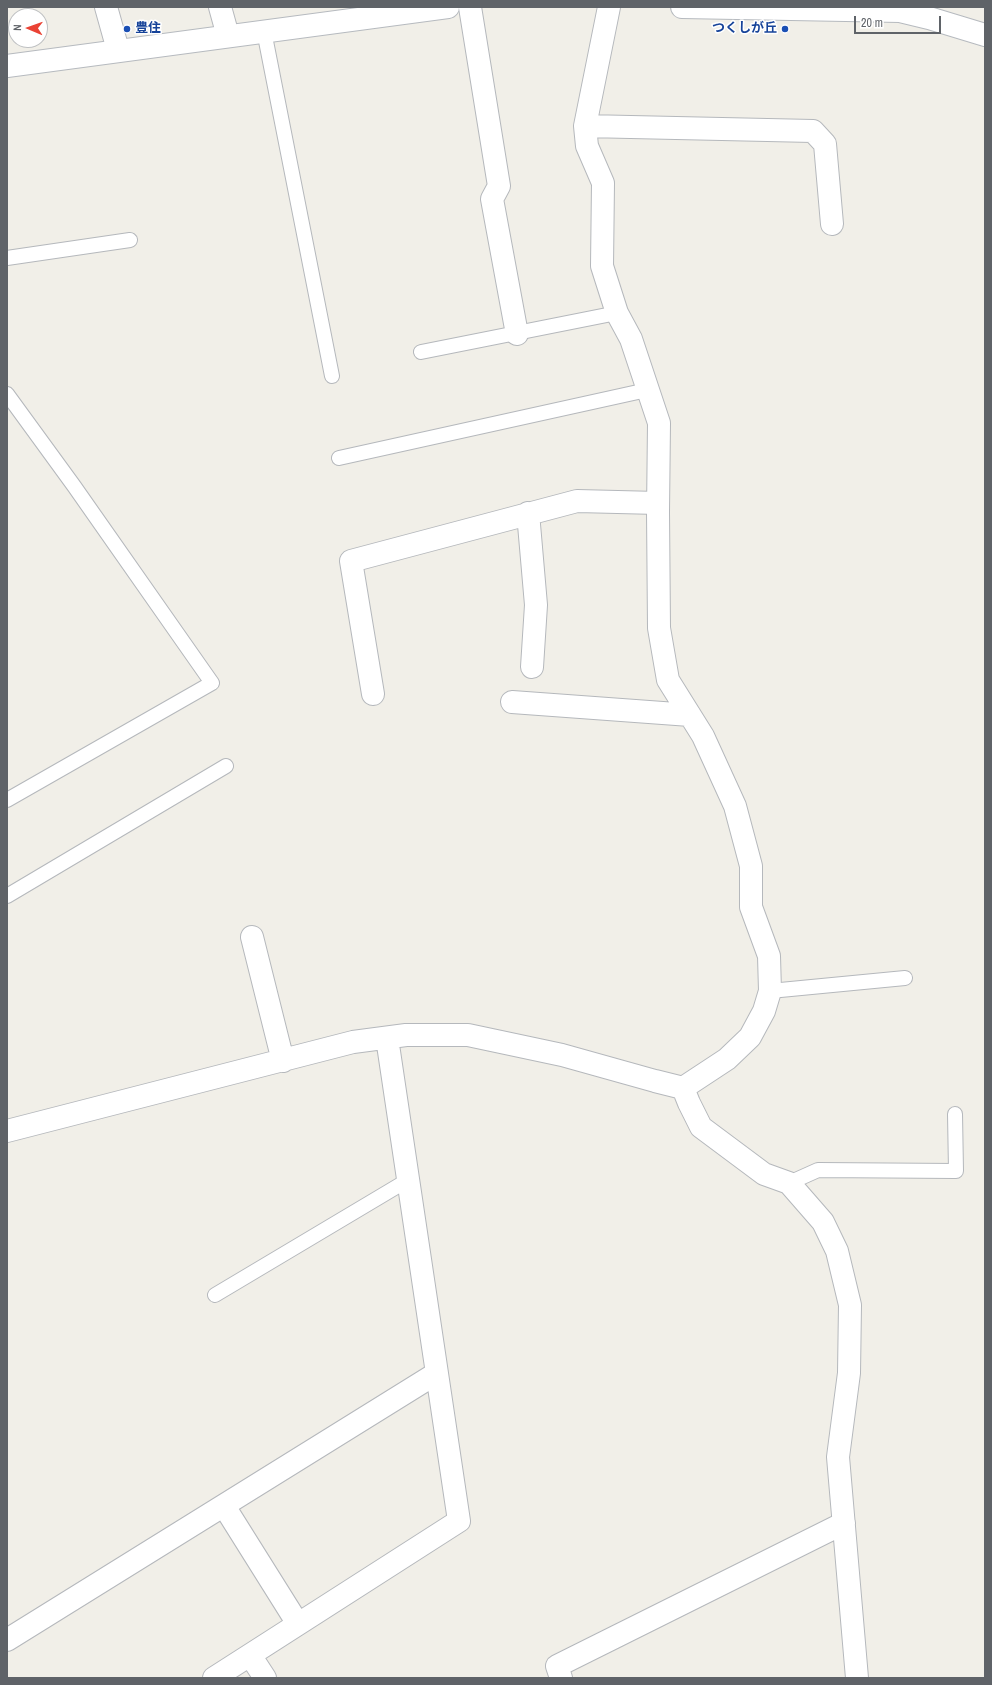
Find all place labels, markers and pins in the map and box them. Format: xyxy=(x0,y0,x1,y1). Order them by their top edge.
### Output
place label: 豊住 xyxy=(135,21,161,37)
place label: つくしが丘 xyxy=(712,21,777,37)
marker: 豊住 xyxy=(122,24,132,34)
marker: つくしが丘 xyxy=(780,24,790,34)

